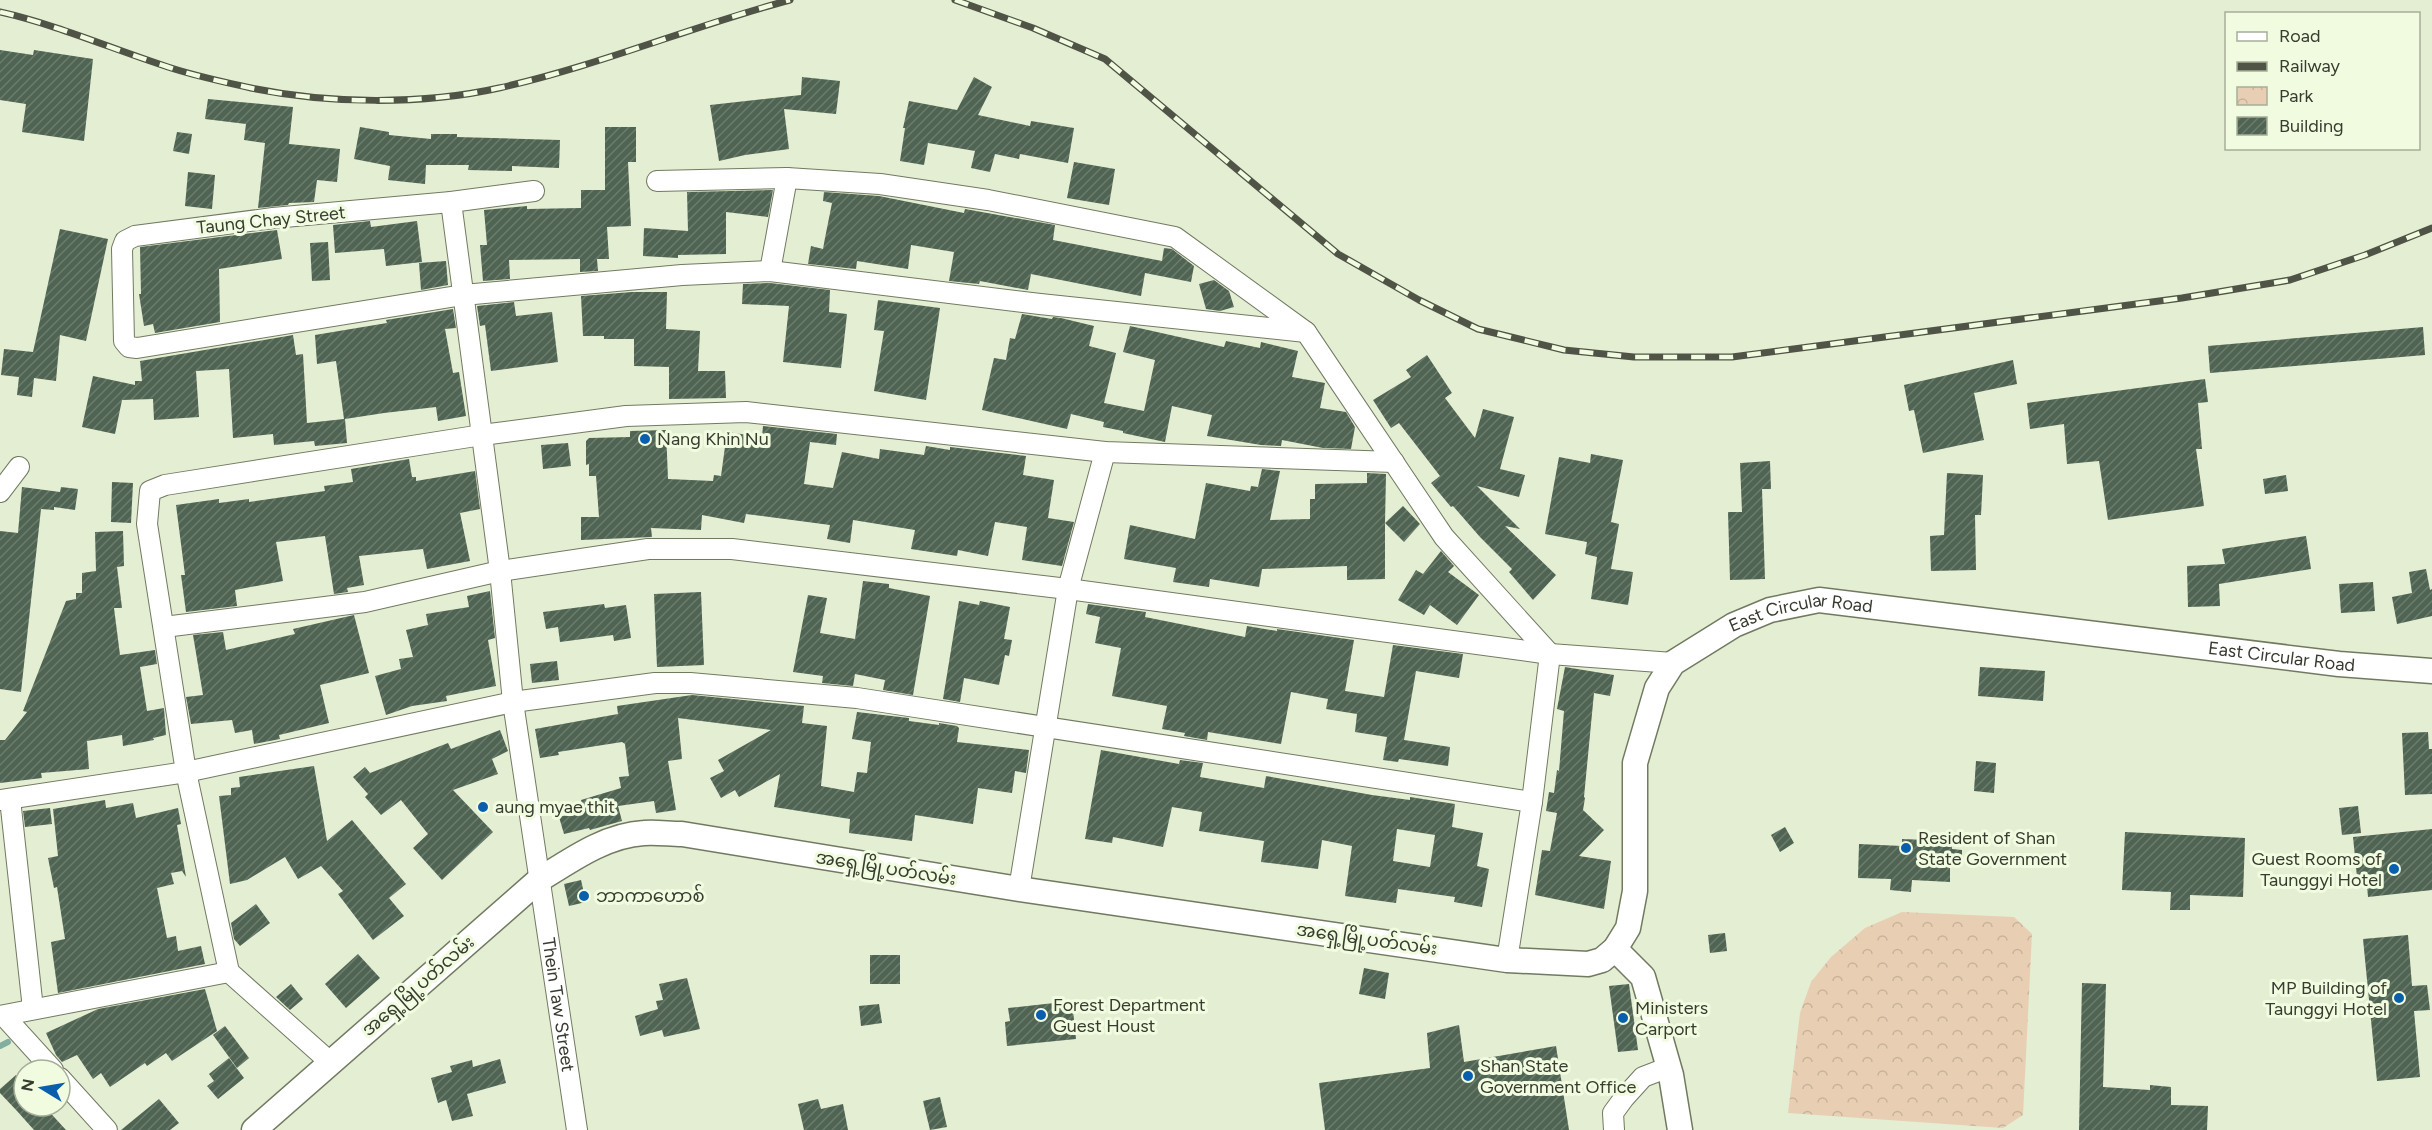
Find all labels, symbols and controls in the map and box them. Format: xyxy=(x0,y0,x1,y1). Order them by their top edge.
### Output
legend xyxy=(2225,12,2420,150)
text: Road xyxy=(2279,25,2320,47)
text: Railway xyxy=(2279,55,2341,77)
text: Park xyxy=(2279,85,2314,107)
text: Building xyxy=(2279,115,2344,137)
street label: Taung Chay Street xyxy=(196,201,347,239)
place label: Nang Khin Nu xyxy=(657,428,769,450)
marker: Nang Khin Nu xyxy=(638,432,652,446)
street label: East Circular Road xyxy=(1725,589,1874,637)
street label: East Circular Road xyxy=(2207,637,2356,676)
place label: aung myae thit xyxy=(495,796,615,818)
marker: aung myae thit xyxy=(476,800,490,814)
place label: Resident of Shan State Government xyxy=(1918,827,2067,870)
marker: Resident of Shan State Government xyxy=(1899,841,1913,855)
street label: အရှေ့မြို့ပတ်လမ်း xyxy=(814,843,958,894)
place label: Guest Rooms of Taunggyi Hotel xyxy=(2251,848,2382,891)
marker: Guest Rooms of Taunggyi Hotel xyxy=(2387,862,2401,876)
place label: ဘာကာဟောစ် xyxy=(596,883,705,907)
marker: ဘာကာဟောစ် xyxy=(577,889,591,903)
street label: အရှေ့မြို့ပတ်လမ်း xyxy=(1295,915,1439,964)
street label: အရှေ့မြို့ပတ်လမ်း xyxy=(355,929,481,1044)
street label: Thein Taw Street xyxy=(537,936,579,1074)
place label: MP Building of Taunggyi Hotel xyxy=(2265,977,2387,1020)
marker: MP Building of Taunggyi Hotel xyxy=(2392,991,2406,1005)
place label: Forest Department Guest Houst xyxy=(1053,994,1206,1037)
place label: Ministers Carport xyxy=(1635,997,1708,1040)
marker: Forest Department Guest Houst xyxy=(1034,1008,1048,1022)
marker: Ministers Carport xyxy=(1616,1011,1630,1025)
place label: Shan State Government Office xyxy=(1480,1055,1637,1098)
north arrow xyxy=(12,1058,72,1118)
marker: Shan State Government Office xyxy=(1461,1069,1475,1083)
text: N xyxy=(17,1077,38,1093)

